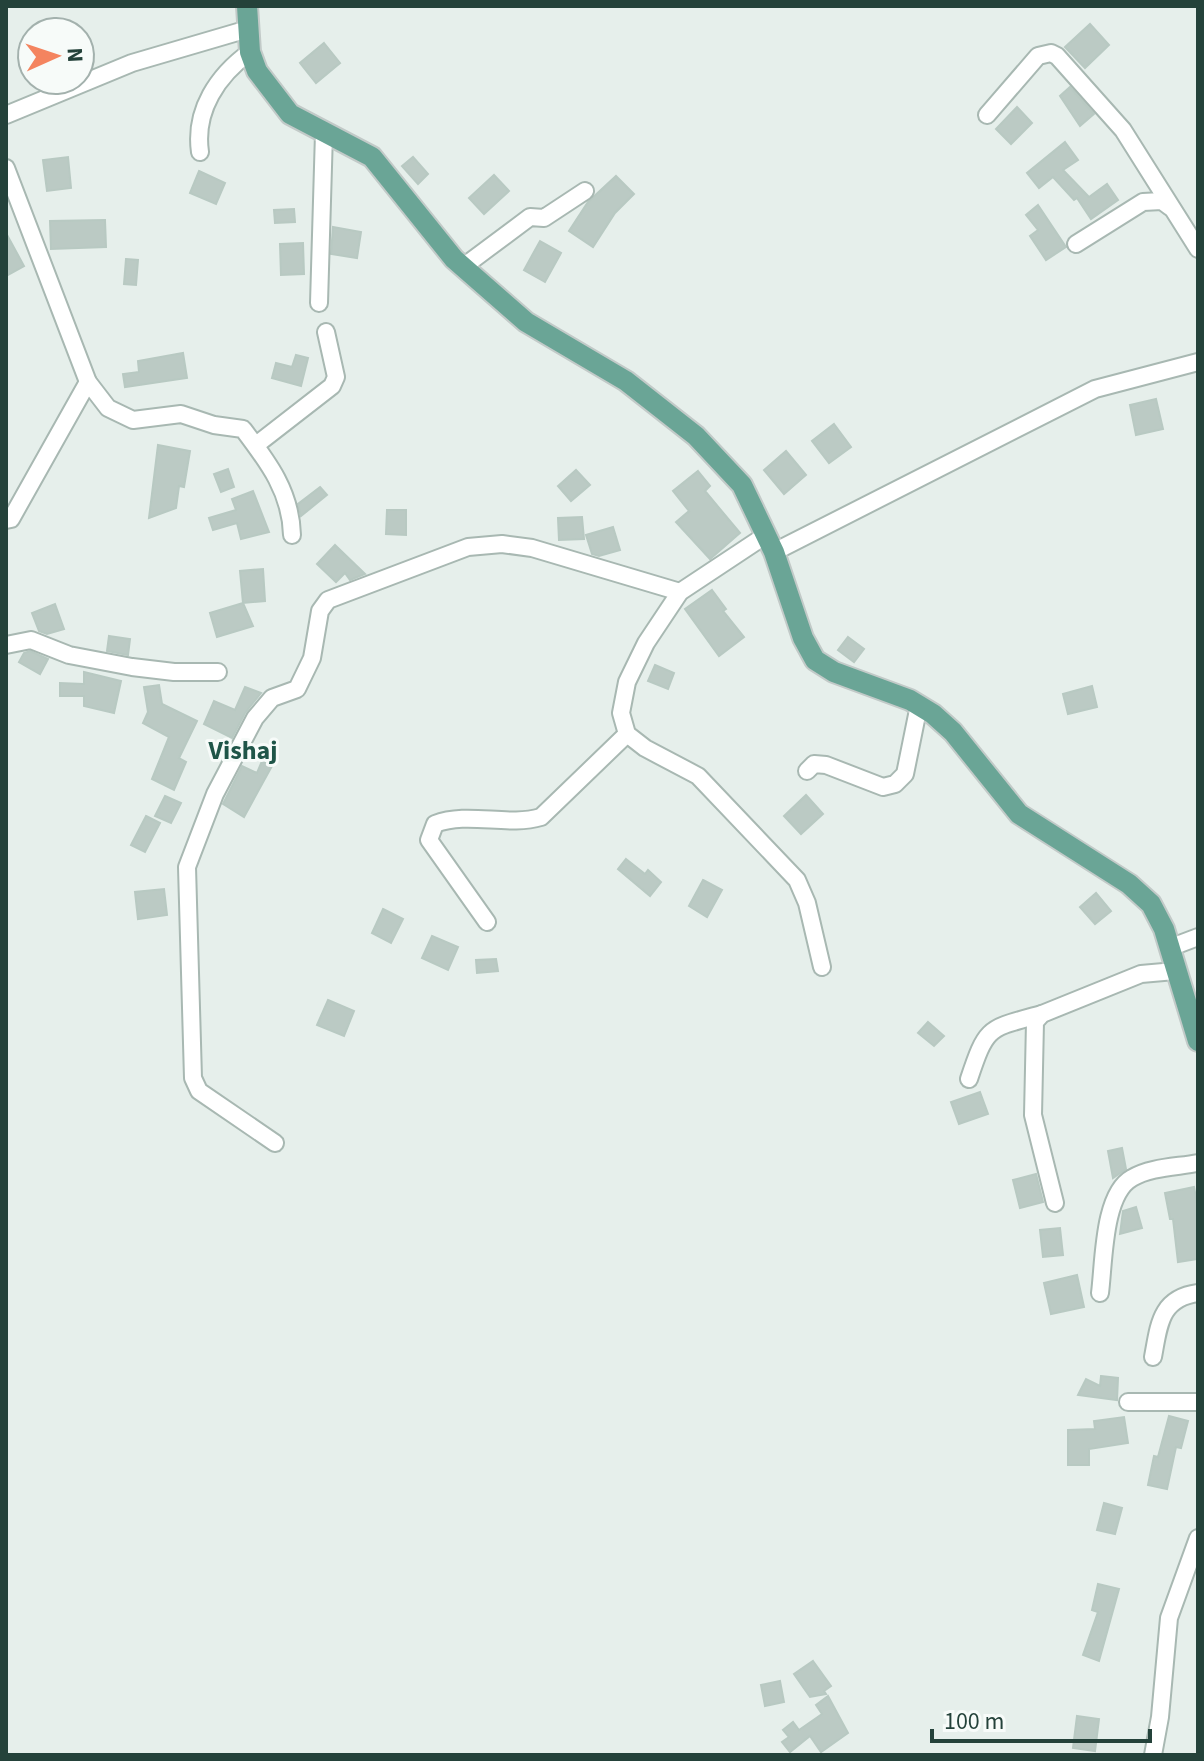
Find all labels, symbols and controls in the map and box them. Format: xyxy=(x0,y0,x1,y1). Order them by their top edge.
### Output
north arrow xyxy=(16,16,96,96)
text: N xyxy=(59,47,91,63)
district label: Vishaj xyxy=(208,732,277,769)
scale bar xyxy=(932,1693,1150,1743)
text: 100 m xyxy=(944,1704,1004,1739)

